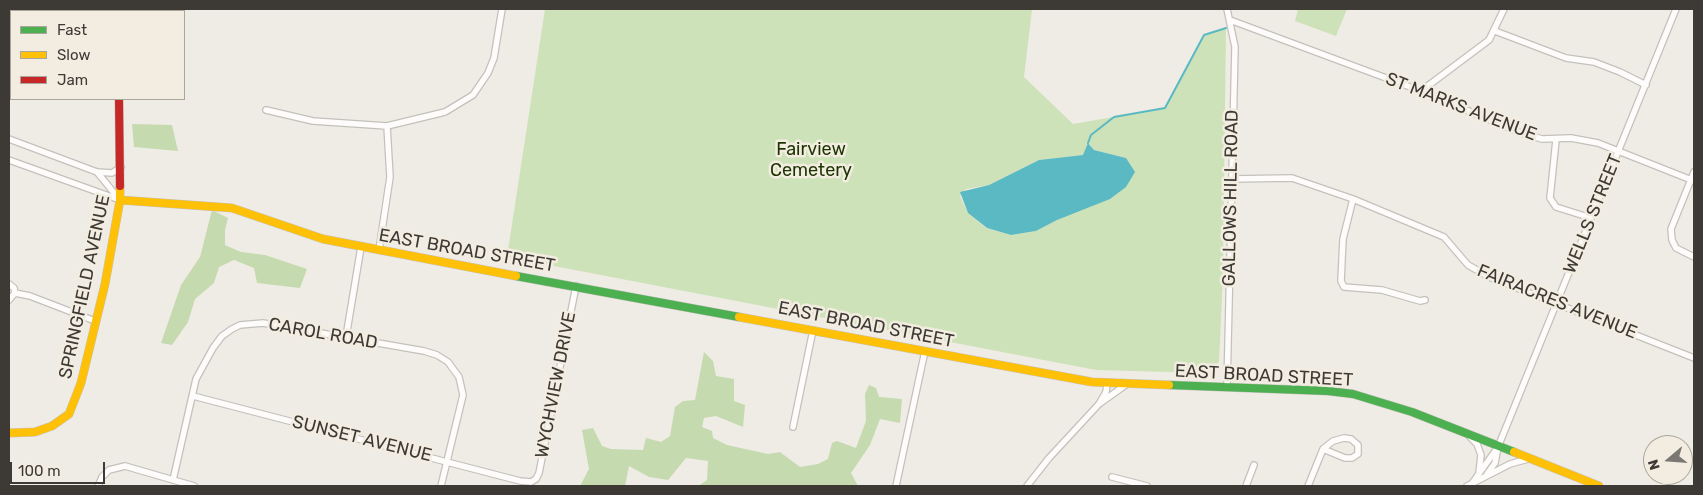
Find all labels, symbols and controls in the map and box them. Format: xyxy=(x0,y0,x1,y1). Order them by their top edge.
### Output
legend xyxy=(10,10,185,100)
text: Fast xyxy=(57,21,87,39)
text: Slow xyxy=(57,46,90,64)
street label: ST MARKS AVENUE xyxy=(1382,68,1540,146)
text: Jam xyxy=(57,71,88,89)
street label: GALLOWS HILL ROAD xyxy=(1219,109,1243,287)
park label: Fairview Cemetery xyxy=(770,139,852,182)
street label: WELLS STREET xyxy=(1559,151,1627,277)
street label: SPRINGFIELD AVENUE xyxy=(55,193,115,381)
street label: EAST BROAD STREET xyxy=(377,225,557,277)
street label: FAIRACRES AVENUE xyxy=(1474,260,1640,344)
street label: EAST BROAD STREET xyxy=(776,297,956,353)
street label: WYCHVIEW DRIVE xyxy=(531,310,581,460)
street label: CAROL ROAD xyxy=(267,314,379,354)
street label: EAST BROAD STREET xyxy=(1174,361,1354,391)
street label: SUNSET AVENUE xyxy=(290,411,434,467)
north arrow xyxy=(1643,435,1693,485)
scale bar xyxy=(12,452,108,484)
text: N xyxy=(1645,457,1664,472)
text: 100 m xyxy=(18,462,60,480)

